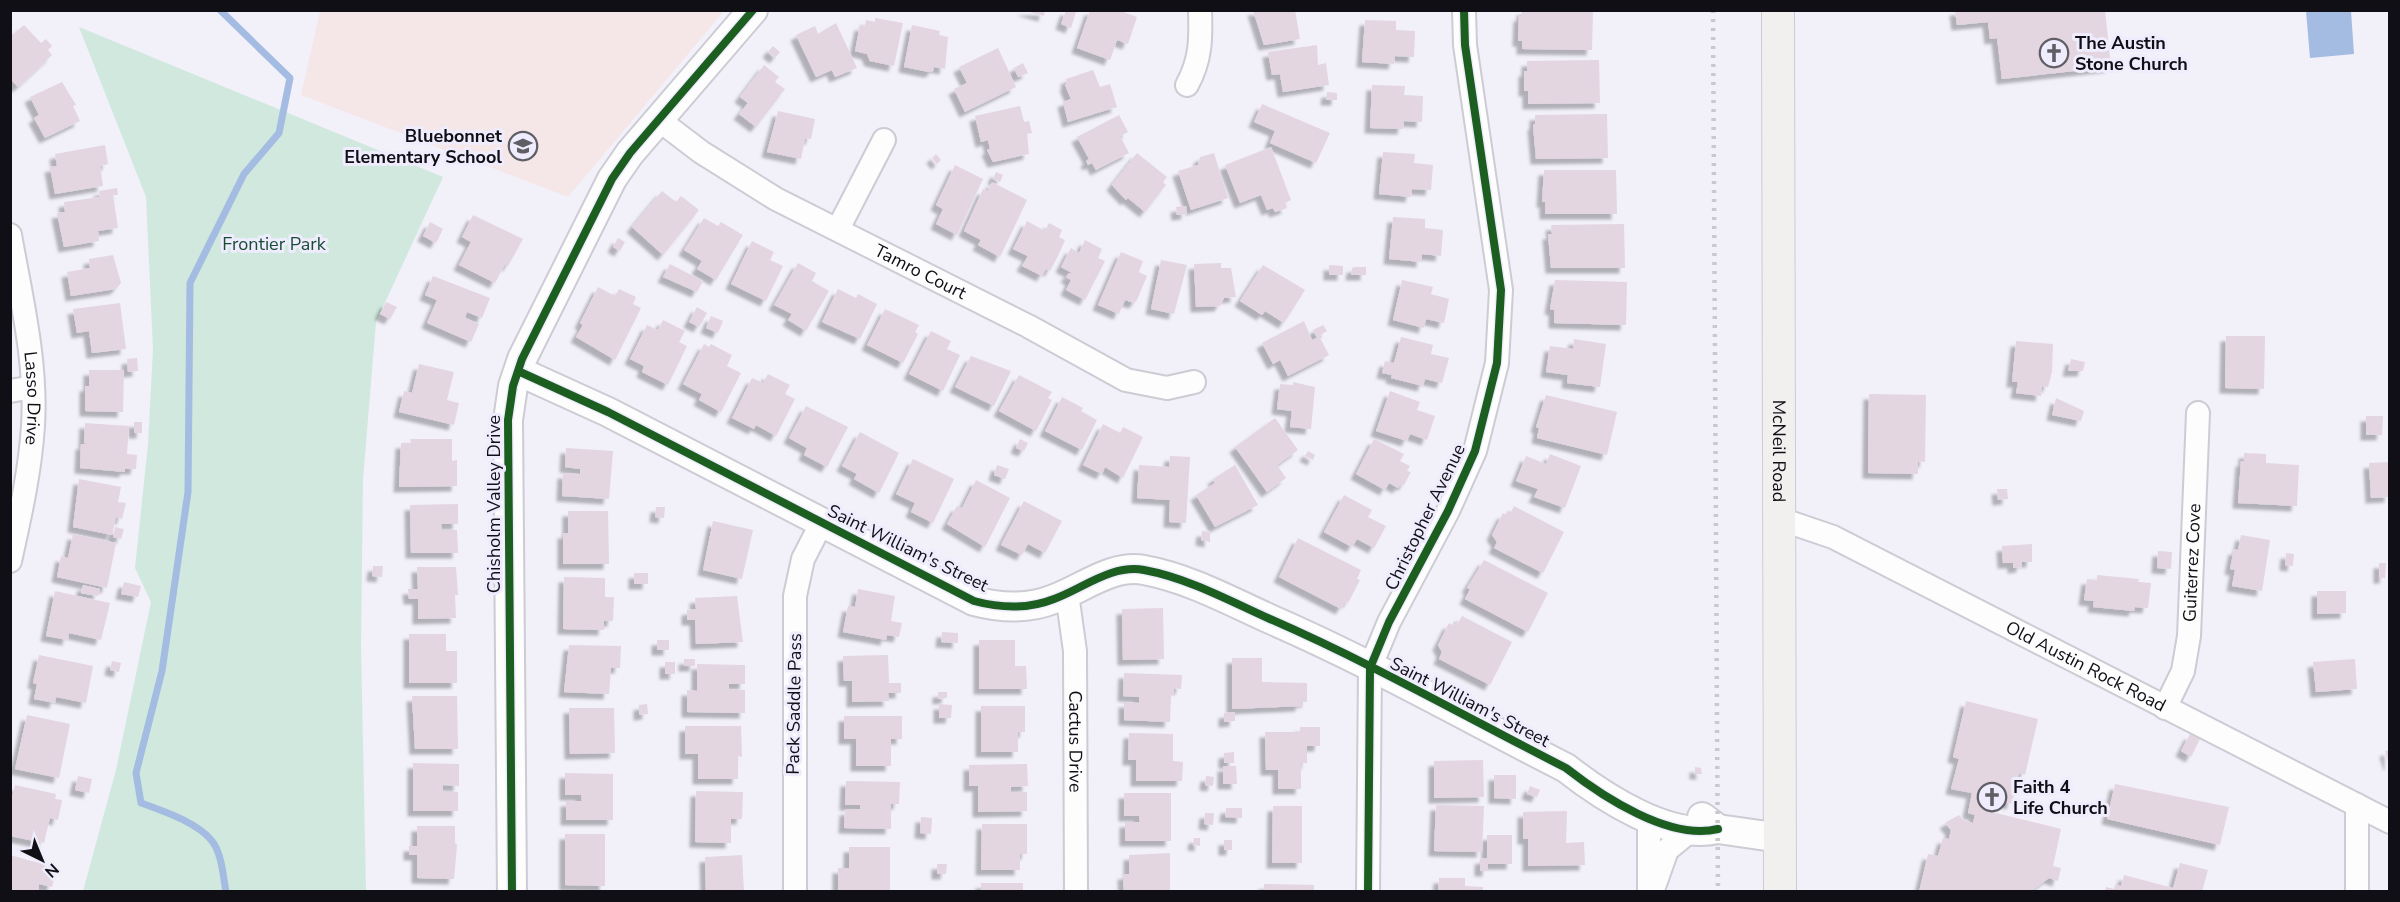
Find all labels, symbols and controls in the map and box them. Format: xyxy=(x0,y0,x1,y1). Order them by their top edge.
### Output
place label: The Austin Stone Church xyxy=(2075,31,2188,76)
church icon: The Austin Stone Church xyxy=(2038,37,2070,69)
place label: Bluebonnet Elementary School xyxy=(344,124,502,169)
school or university icon: Bluebonnet Elementary School xyxy=(507,130,539,162)
park label: Frontier Park xyxy=(222,232,327,256)
street label: Tamro Court xyxy=(870,238,971,305)
street label: Lasso Drive xyxy=(18,350,46,446)
street label: McNeil Road xyxy=(1767,400,1791,502)
street label: Chisholm Valley Drive xyxy=(482,415,506,593)
street label: Christopher Avenue xyxy=(1379,440,1471,594)
street label: Saint William's Street xyxy=(824,499,993,598)
street label: Guiterrez Cove xyxy=(2178,503,2206,622)
street label: Old Austin Rock Road xyxy=(2002,615,2170,717)
street label: Pack Saddle Pass xyxy=(781,633,807,775)
street label: Saint William's Street xyxy=(1386,651,1555,753)
street label: Cactus Drive xyxy=(1063,690,1088,793)
place label: Faith 4 Life Church xyxy=(2013,775,2108,820)
church icon: Faith 4 Life Church xyxy=(1976,781,2008,813)
north arrow xyxy=(12,830,72,890)
text: N xyxy=(40,858,63,882)

